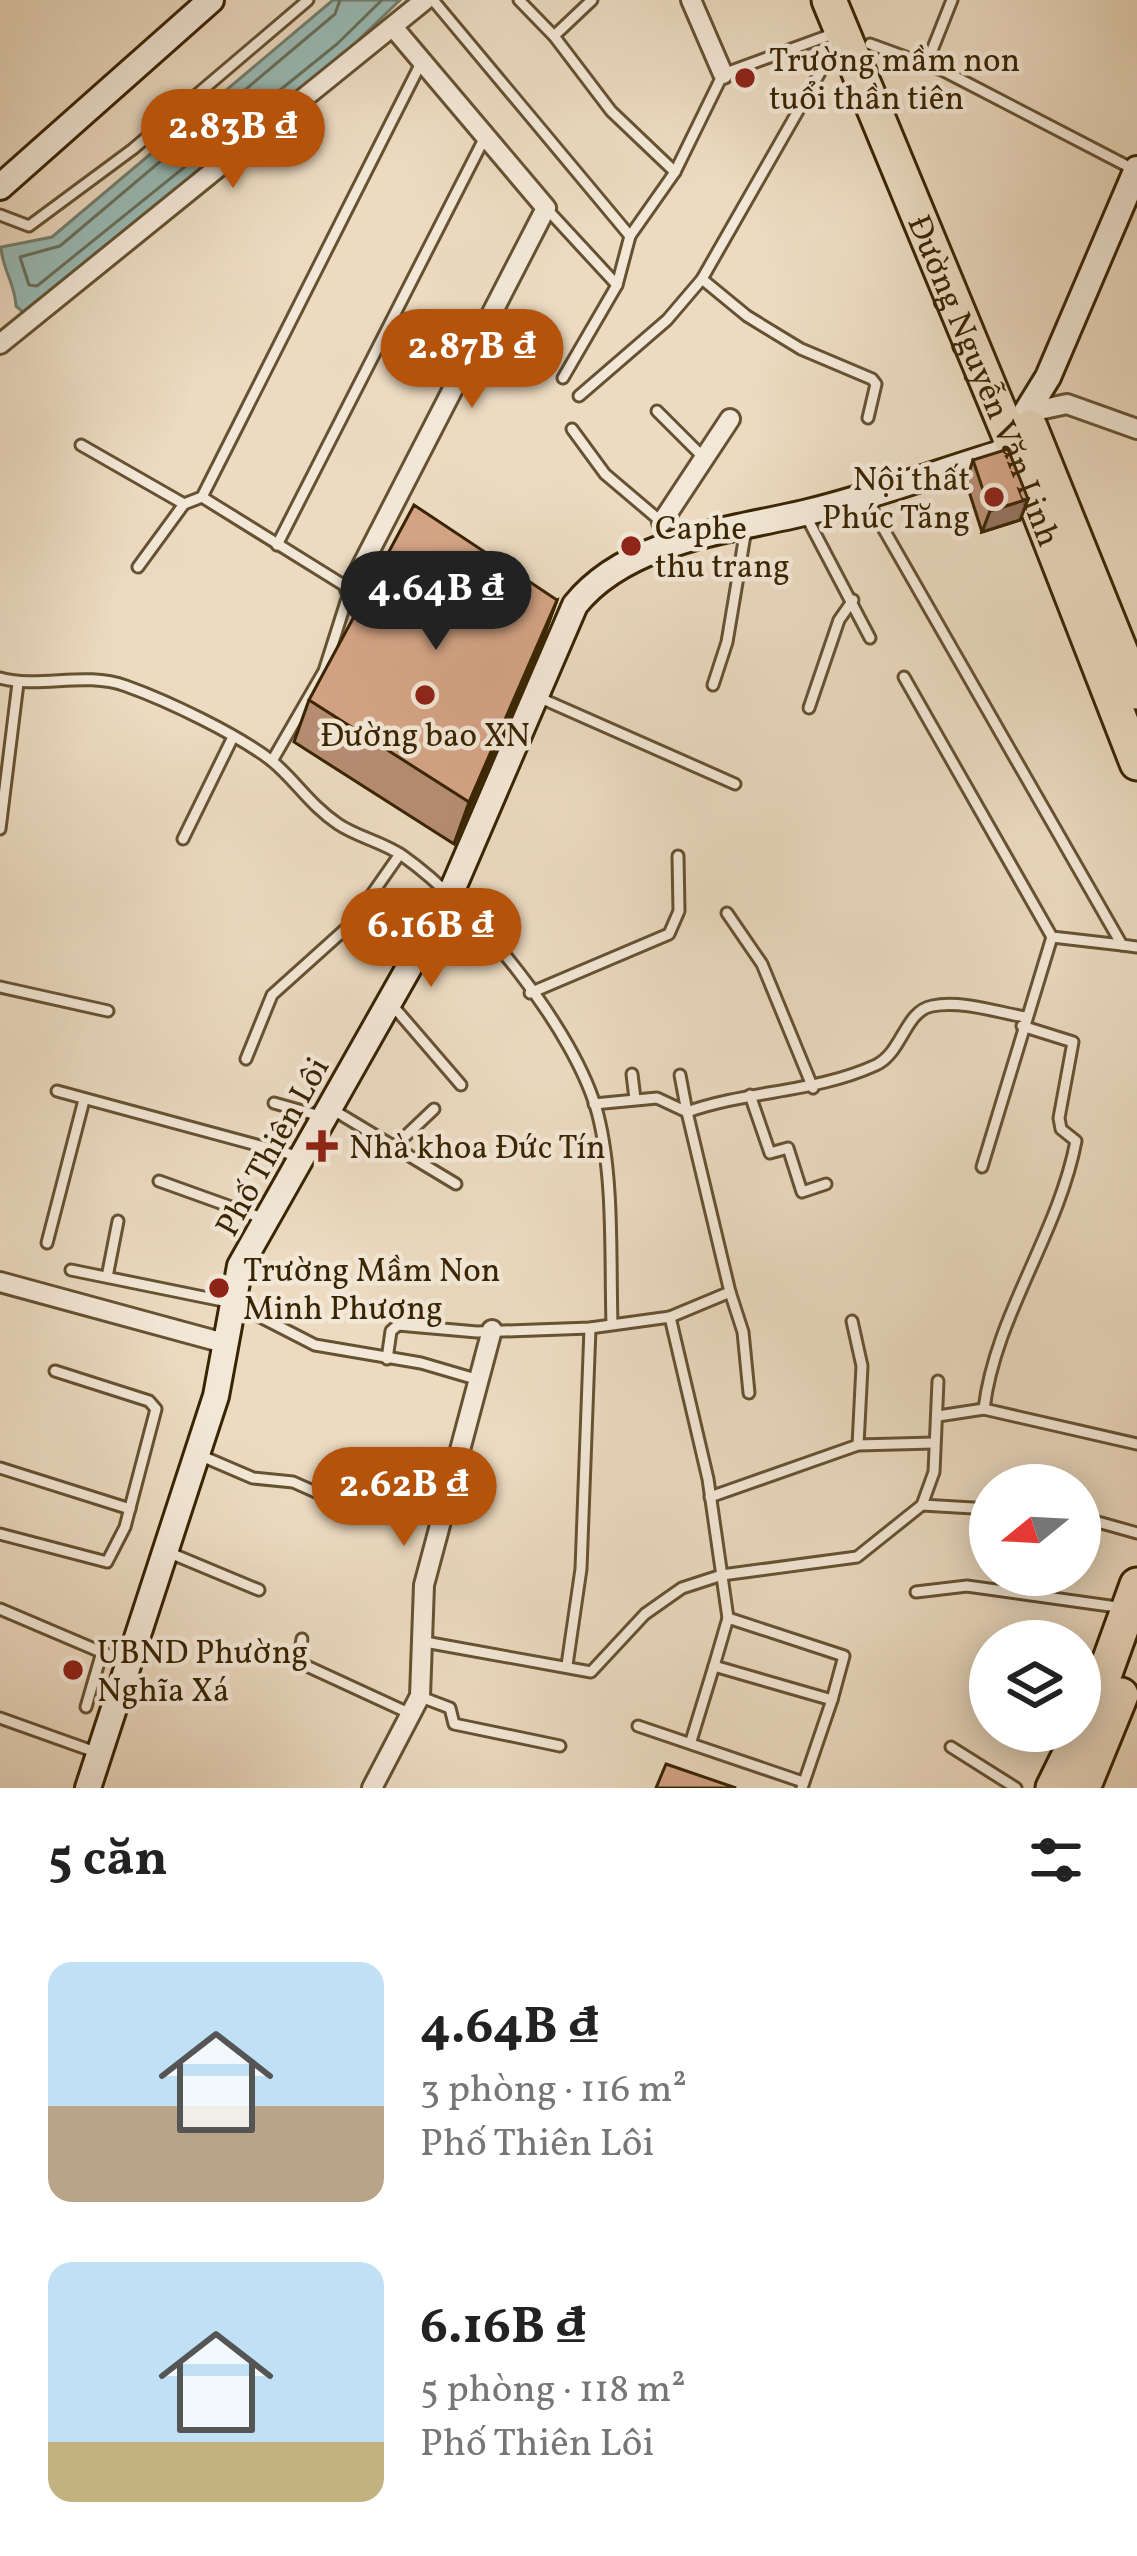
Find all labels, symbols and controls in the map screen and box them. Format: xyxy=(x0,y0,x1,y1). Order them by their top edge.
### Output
place label: Trường mầm non tuổi thần tiên xyxy=(769,40,1020,124)
marker: Trường mầm non tuổi thần tiên xyxy=(732,65,758,91)
pin: 2.83B ₫ xyxy=(122,89,344,191)
text: 2.83B ₫ xyxy=(168,101,298,155)
street label: Đường Nguyễn Văn Linh xyxy=(894,209,1070,554)
pin: 2.87B ₫ xyxy=(361,309,583,411)
text: 2.87B ₫ xyxy=(408,321,536,375)
place label: Nội thất Phúc Tăng xyxy=(822,459,970,543)
marker: Nội thất Phúc Tăng xyxy=(981,484,1007,510)
place label: Caphe thu trang xyxy=(655,508,790,592)
marker: Caphe thu trang xyxy=(618,533,644,559)
pin: 4.64B ₫ xyxy=(325,551,547,653)
text: 4.64B ₫ xyxy=(368,563,504,617)
marker: Đường bao XN xyxy=(412,682,438,708)
place label: Đường bao XN xyxy=(320,715,530,761)
pin: 6.16B ₫ xyxy=(320,888,542,990)
text: 6.16B ₫ xyxy=(367,900,495,954)
street label: Phố Thiên Lôi xyxy=(206,1050,343,1246)
place label: Nhà khoa Đức Tín xyxy=(349,1127,606,1173)
marker: Nhà khoa Đức Tín xyxy=(306,1130,338,1162)
place label: Trường Mầm Non Minh Phương xyxy=(243,1250,501,1334)
marker: Trường Mầm Non Minh Phương xyxy=(206,1275,232,1301)
pin: 2.62B ₫ xyxy=(293,1447,515,1549)
text: 2.62B ₫ xyxy=(339,1459,469,1513)
north arrow xyxy=(969,1464,1101,1596)
map controls xyxy=(969,1464,1101,1752)
button: layers xyxy=(969,1620,1101,1752)
place label: UBND Phường Nghĩa Xá xyxy=(97,1632,308,1716)
marker: UBND Phường Nghĩa Xá xyxy=(60,1657,86,1683)
text: 5 căn xyxy=(48,1825,168,1896)
icon: filters xyxy=(1023,1827,1089,1893)
text: 4.64B ₫ xyxy=(420,1993,599,2064)
icon: home xyxy=(144,2010,288,2154)
text: 3 phòng · 116 m² xyxy=(420,2064,687,2118)
text: Phố Thiên Lôi xyxy=(420,2118,654,2172)
text: 6.16B ₫ xyxy=(420,2293,586,2364)
icon: home xyxy=(144,2310,288,2454)
text: 5 phòng · 118 m² xyxy=(420,2364,686,2418)
text: Phố Thiên Lôi xyxy=(420,2418,654,2472)

